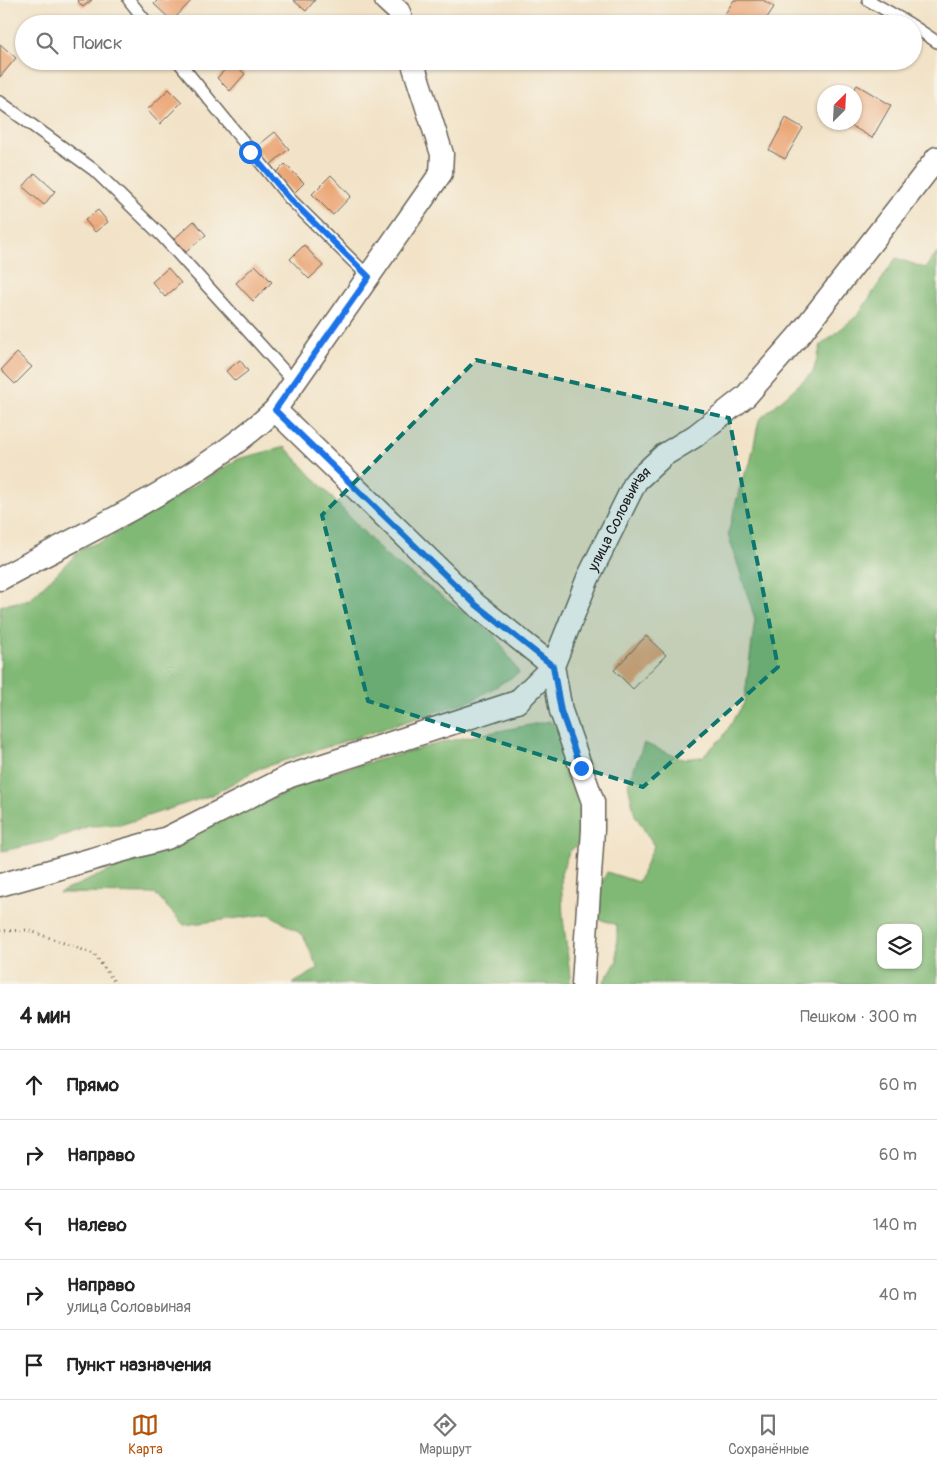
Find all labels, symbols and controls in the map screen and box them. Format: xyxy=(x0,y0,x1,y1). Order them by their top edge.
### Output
search box xyxy=(15,15,922,70)
icon: search xyxy=(33,29,61,57)
text: Поиск xyxy=(73,31,123,55)
north arrow xyxy=(817,85,862,130)
route start xyxy=(239,141,262,164)
street label: улица Соловьиная xyxy=(583,463,655,576)
route end xyxy=(570,757,593,780)
map controls xyxy=(877,924,922,969)
button: layers xyxy=(877,924,922,969)
text: 4 мин xyxy=(20,1003,70,1030)
text: Пешком · 300 m xyxy=(800,1007,917,1027)
icon: ahead xyxy=(20,1071,48,1099)
text: Прямо xyxy=(67,1073,119,1097)
text: 60 m xyxy=(879,1075,917,1095)
icon: right xyxy=(20,1141,48,1169)
text: Направо xyxy=(67,1143,135,1167)
text: 60 m xyxy=(879,1145,917,1165)
icon: left xyxy=(20,1211,48,1239)
text: Налево xyxy=(67,1213,127,1237)
text: 140 m xyxy=(873,1215,917,1235)
text: Направо xyxy=(67,1273,135,1297)
icon: right xyxy=(20,1281,48,1309)
text: 40 m xyxy=(879,1285,917,1305)
text: улица Соловьиная xyxy=(67,1297,191,1317)
icon: arrive xyxy=(20,1351,48,1379)
text: Пункт назначения xyxy=(67,1353,211,1377)
tab: Карта xyxy=(128,1411,163,1458)
tab: Маршрут xyxy=(419,1411,472,1458)
tab: Сохранённые xyxy=(728,1411,809,1458)

